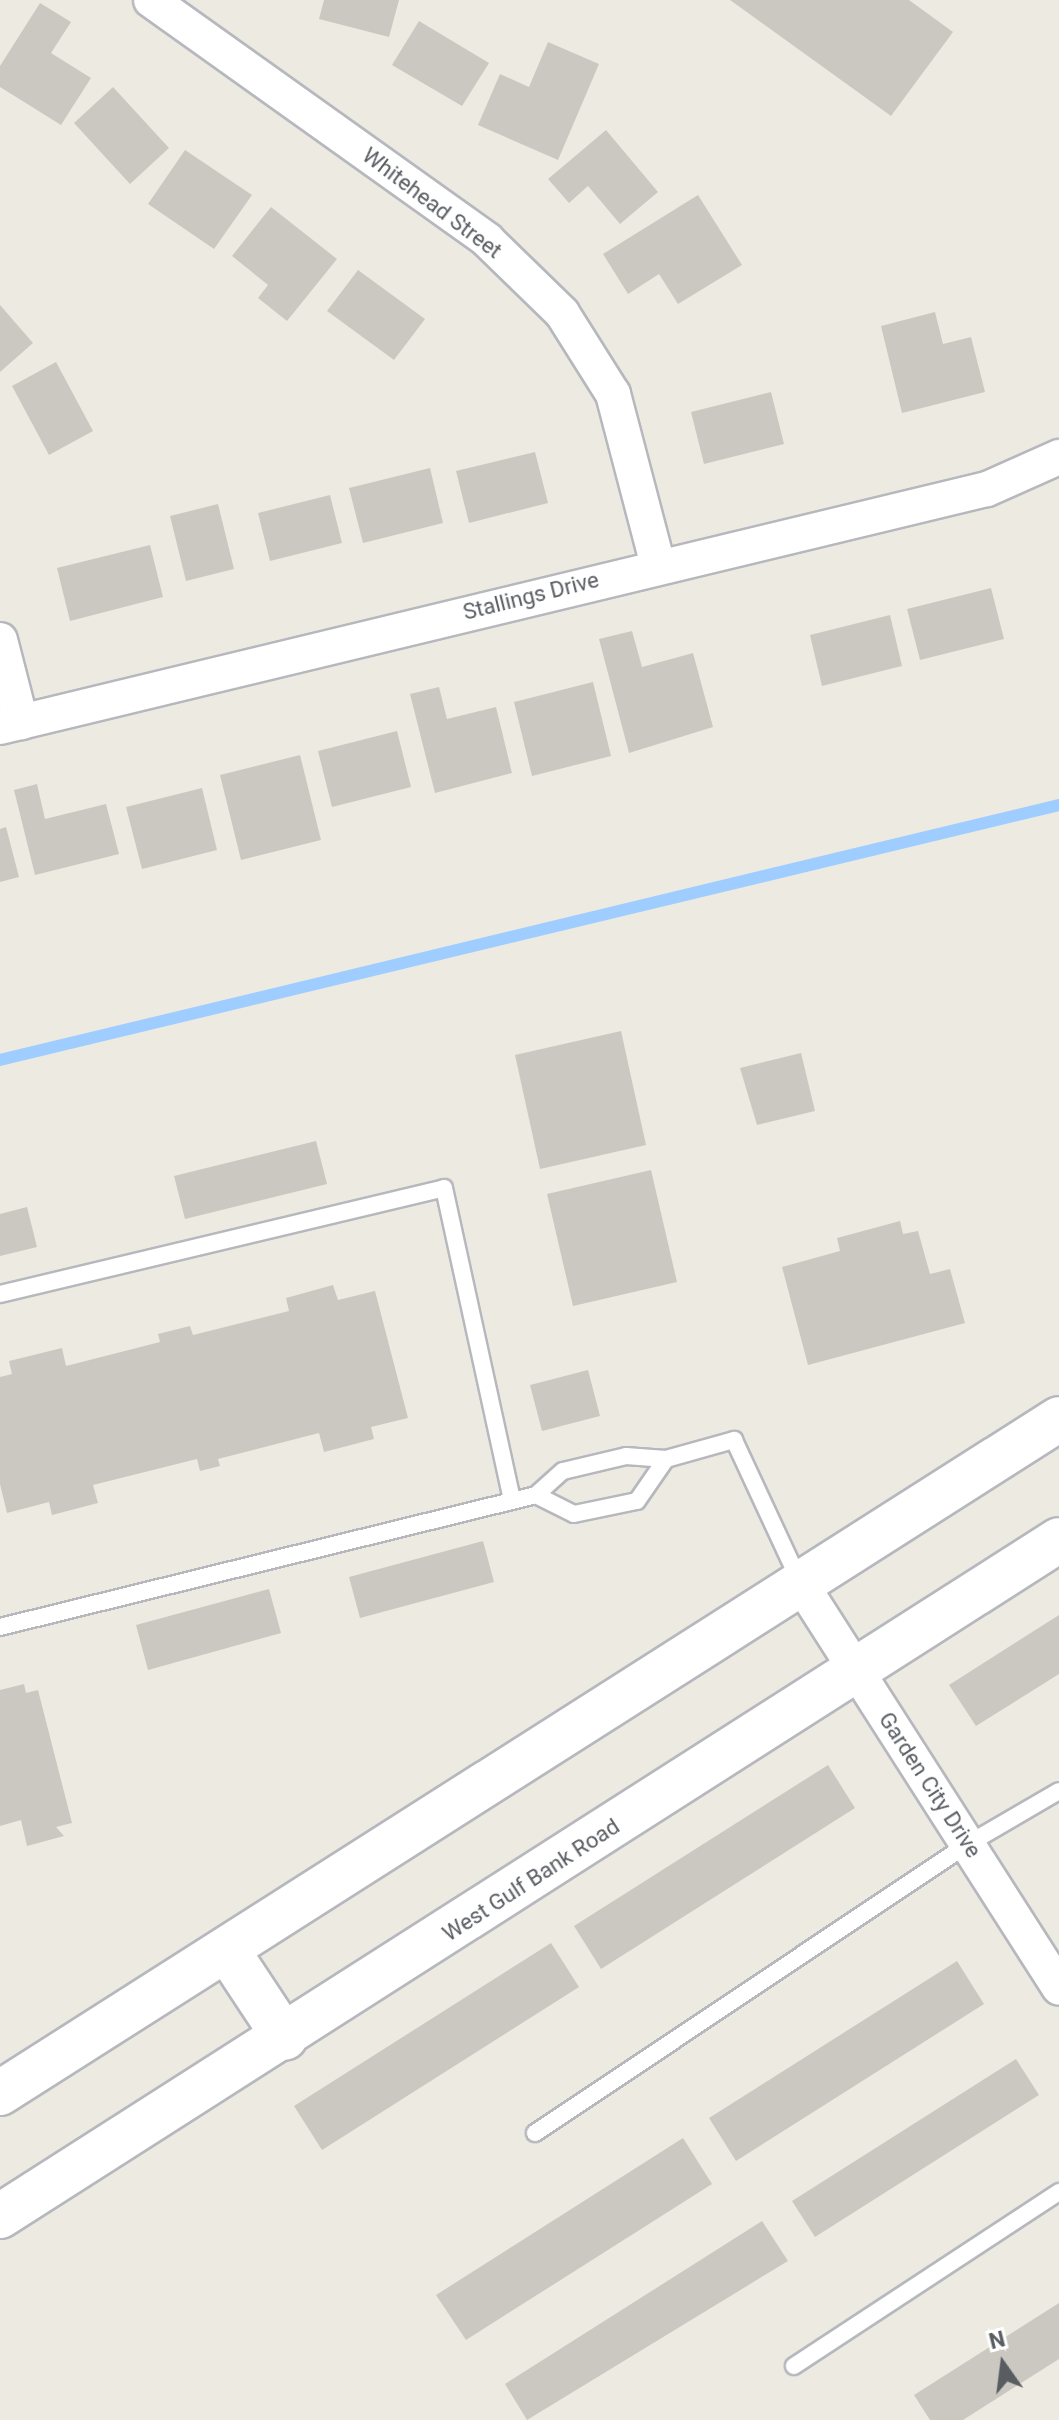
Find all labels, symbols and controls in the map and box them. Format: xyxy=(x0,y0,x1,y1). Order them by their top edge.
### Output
street label: Whitehead Street xyxy=(357,142,507,264)
street label: Stallings Drive xyxy=(460,566,602,626)
street label: Garden City Drive xyxy=(873,1707,987,1863)
street label: West Gulf Bank Road xyxy=(438,1813,624,1947)
north arrow xyxy=(963,2324,1043,2404)
text: N xyxy=(987,2326,1008,2354)

